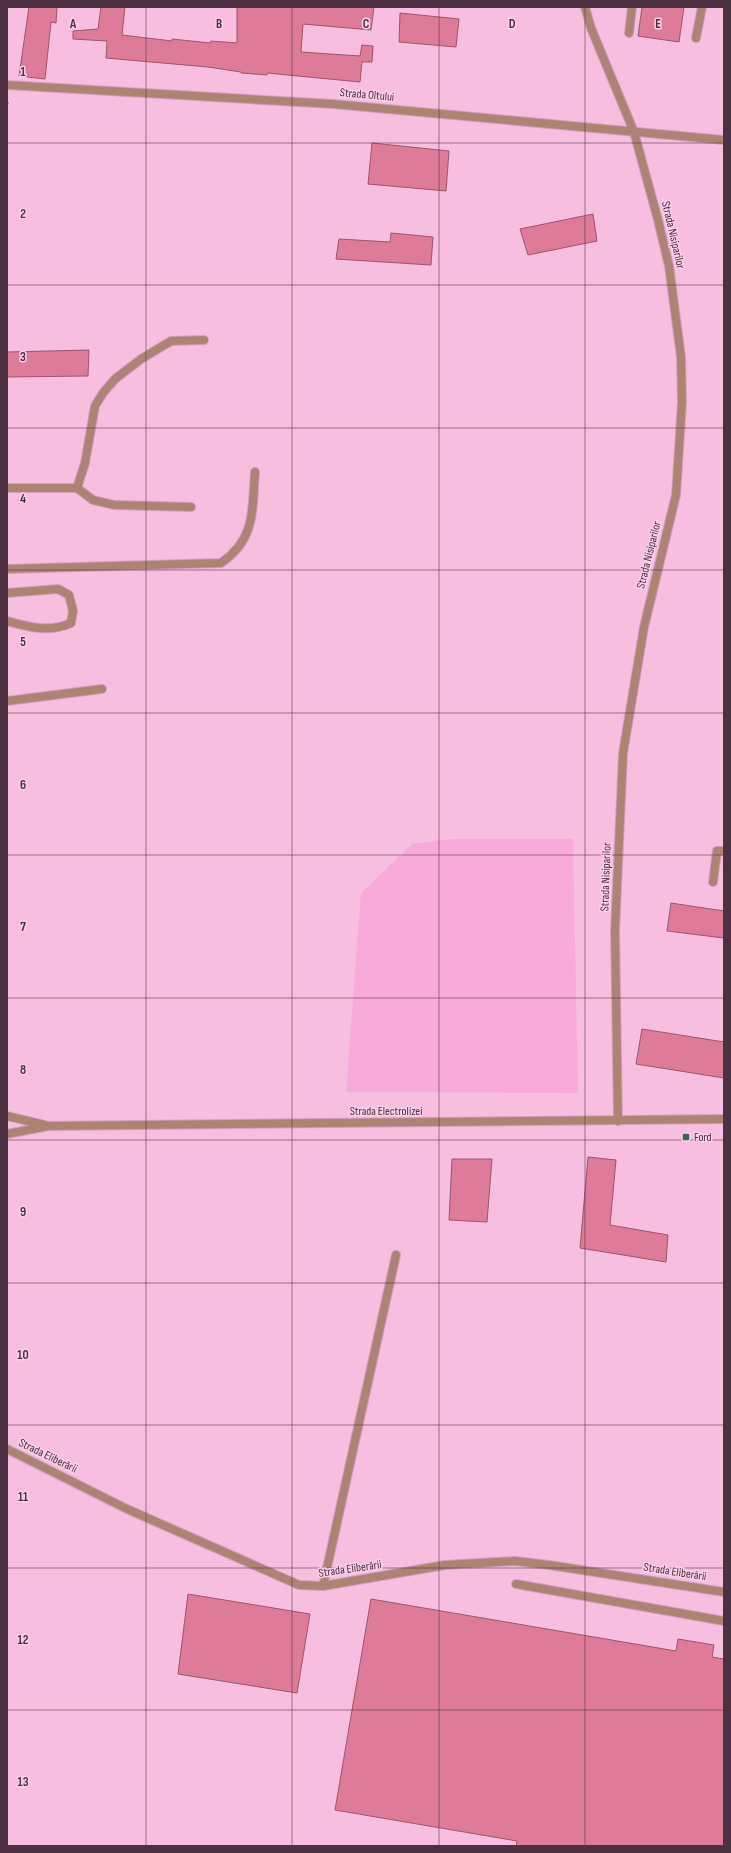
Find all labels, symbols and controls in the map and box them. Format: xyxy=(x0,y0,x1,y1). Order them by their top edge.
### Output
text: A xyxy=(69,16,77,32)
text: B xyxy=(216,16,222,32)
text: C xyxy=(363,16,370,32)
text: D xyxy=(509,16,516,32)
text: E xyxy=(655,16,661,32)
text: 1 xyxy=(20,64,26,80)
street label: Strada Oltului xyxy=(339,85,395,105)
street label: Strada Nisiparilor xyxy=(658,200,688,271)
text: 2 xyxy=(20,206,26,222)
text: 3 xyxy=(20,349,26,365)
text: 4 xyxy=(20,491,26,507)
street label: Strada Nisiparilor xyxy=(633,519,665,590)
text: 5 xyxy=(20,634,26,650)
text: 6 xyxy=(20,777,26,793)
street label: Strada Nisiparilor xyxy=(597,842,615,912)
text: 7 xyxy=(20,919,26,935)
text: 8 xyxy=(20,1062,26,1078)
street label: Strada Electrolizei xyxy=(350,1104,422,1119)
place label: Ford xyxy=(694,1130,712,1145)
marker: Ford xyxy=(681,1132,691,1142)
text: 9 xyxy=(20,1204,26,1220)
text: 10 xyxy=(17,1347,29,1363)
street label: Strada Eliberării xyxy=(16,1435,80,1477)
text: 11 xyxy=(18,1489,28,1505)
street label: Strada Eliberării xyxy=(318,1557,382,1581)
street label: Strada Eliberării xyxy=(642,1560,708,1584)
text: 12 xyxy=(18,1632,29,1648)
text: 13 xyxy=(18,1774,29,1790)

